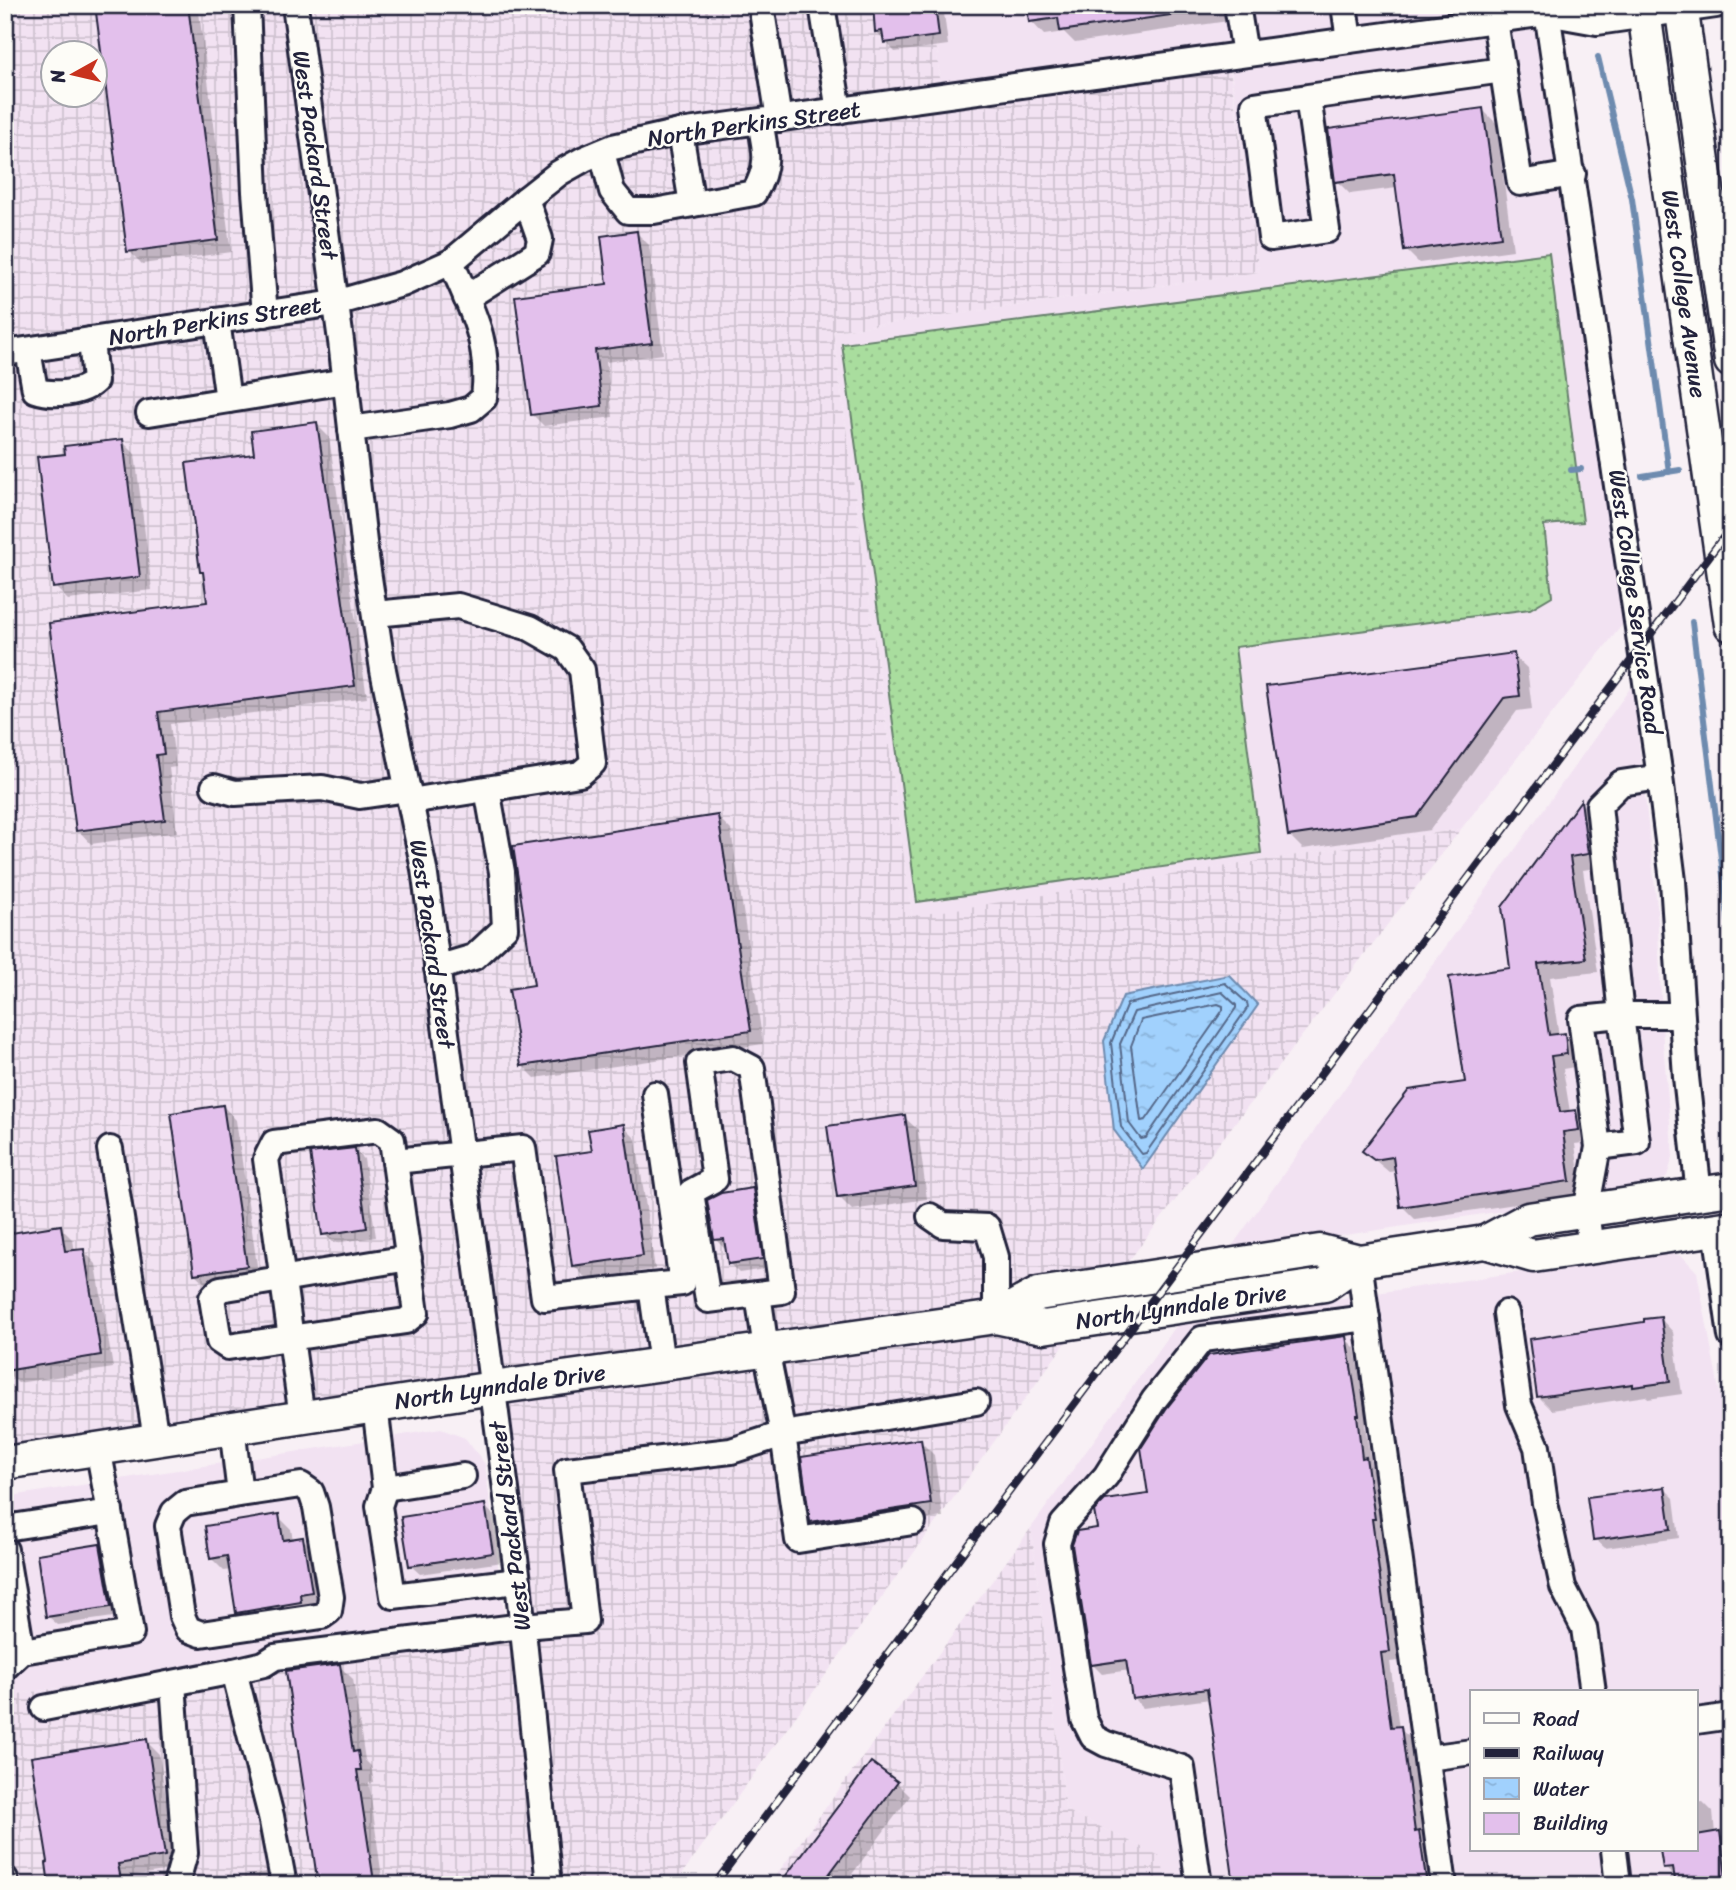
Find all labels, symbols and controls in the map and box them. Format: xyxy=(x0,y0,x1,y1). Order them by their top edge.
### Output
north arrow xyxy=(38,38,108,108)
street label: West Packard Street xyxy=(280,48,350,264)
text: N xyxy=(40,67,75,86)
street label: North Perkins Street xyxy=(645,89,863,159)
street label: West College Avenue xyxy=(1649,187,1719,401)
street label: North Perkins Street xyxy=(106,284,324,358)
street label: West College Service Road xyxy=(1596,467,1674,739)
street label: West Packard Street xyxy=(397,837,467,1053)
street label: North Lynndale Drive xyxy=(1073,1272,1289,1342)
street label: North Lynndale Drive xyxy=(392,1352,608,1422)
street label: West Packard Street xyxy=(477,1417,543,1633)
legend xyxy=(1470,1690,1698,1852)
text: Road xyxy=(1533,1700,1580,1738)
text: Railway xyxy=(1533,1734,1604,1772)
text: Water xyxy=(1533,1770,1590,1808)
text: Building xyxy=(1533,1804,1609,1842)

